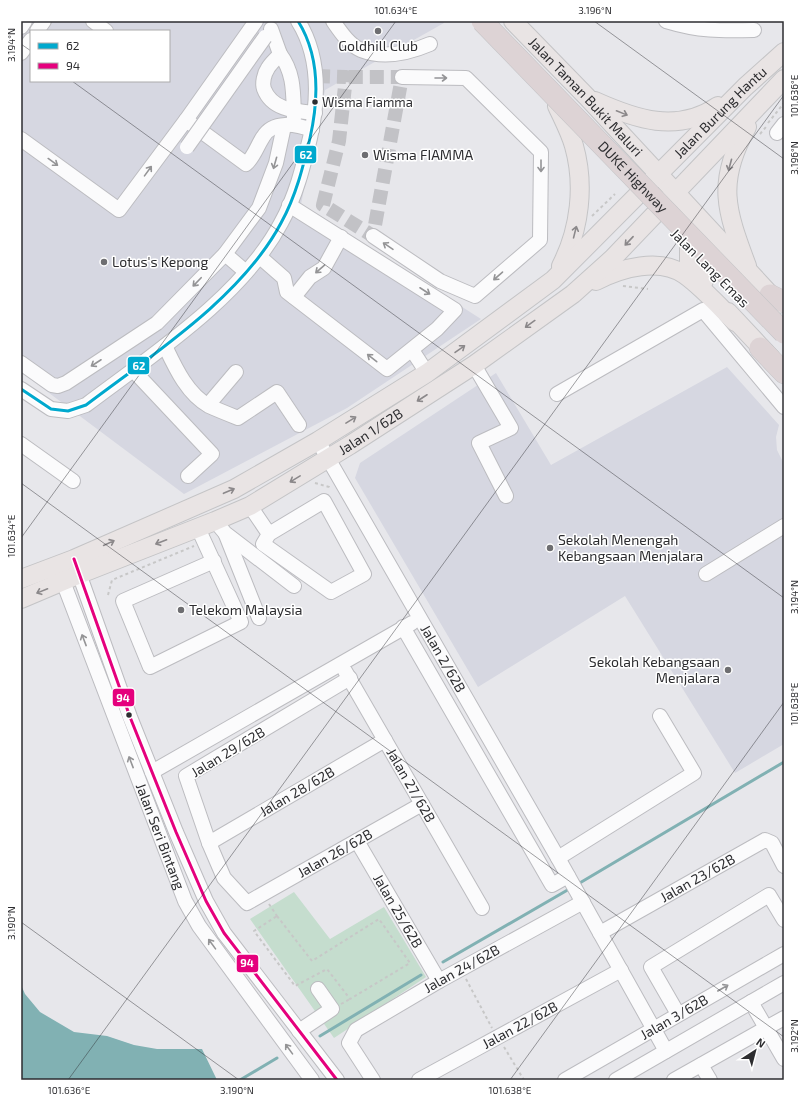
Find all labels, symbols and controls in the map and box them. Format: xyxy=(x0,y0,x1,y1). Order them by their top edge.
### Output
text: 101.634°E xyxy=(375,4,418,16)
text: 3.196°N xyxy=(578,4,612,16)
marker: Goldhill Club xyxy=(373,26,383,36)
text: 3.194°N xyxy=(5,28,17,62)
legend xyxy=(30,30,170,82)
street label: Jalan Taman Bukit Maluri xyxy=(525,33,647,160)
place label: Goldhill Club xyxy=(338,37,418,54)
text: 62 xyxy=(66,38,80,52)
text: 94 xyxy=(66,58,80,72)
street label: Jalan Burung Hantu xyxy=(670,63,770,161)
one-way arrow xyxy=(434,74,447,82)
text: 101.636°E xyxy=(788,74,800,117)
place label: Wisma Fiamma xyxy=(322,94,413,110)
marker: Wisma Fiamma xyxy=(310,97,320,107)
one-way arrow xyxy=(616,109,628,117)
street label: DUKE Highway xyxy=(595,137,672,216)
text: 3.196°N xyxy=(788,141,800,175)
line badge: 62 xyxy=(294,145,317,164)
place label: Wisma FIAMMA xyxy=(373,146,473,163)
text: 62 xyxy=(300,148,312,161)
marker: Wisma FIAMMA xyxy=(360,150,370,160)
one-way arrow xyxy=(271,157,278,170)
one-way arrow xyxy=(47,158,58,166)
one-way arrow xyxy=(537,159,545,172)
one-way arrow xyxy=(726,159,733,172)
one-way arrow xyxy=(144,166,152,177)
street label: Jalan Lang Emas xyxy=(667,225,753,311)
one-way arrow xyxy=(571,226,579,239)
one-way arrow xyxy=(624,236,634,246)
one-way arrow xyxy=(383,242,394,250)
place label: Lotus's Kepong xyxy=(112,253,209,270)
marker: Lotus's Kepong xyxy=(99,257,109,267)
one-way arrow xyxy=(315,265,326,274)
one-way arrow xyxy=(492,272,503,281)
one-way arrow xyxy=(192,277,202,287)
one-way arrow xyxy=(419,287,430,295)
one-way arrow xyxy=(524,320,535,329)
one-way arrow xyxy=(454,345,465,353)
one-way arrow xyxy=(367,354,378,362)
line badge: 62 xyxy=(127,356,150,375)
one-way arrow xyxy=(91,359,102,367)
text: 62 xyxy=(133,359,145,372)
one-way arrow xyxy=(417,394,428,402)
street label: Jalan 1/62B xyxy=(335,404,406,458)
one-way arrow xyxy=(345,416,356,424)
one-way arrow xyxy=(289,475,301,483)
one-way arrow xyxy=(222,487,234,495)
text: 101.634°E xyxy=(5,514,17,557)
place label: Sekolah Menengah Kebangsaan Menjalara xyxy=(558,531,703,564)
one-way arrow xyxy=(156,538,168,546)
one-way arrow xyxy=(103,539,115,546)
marker: Sekolah Menengah Kebangsaan Menjalara xyxy=(545,543,555,553)
text: 3.194°N xyxy=(788,580,800,614)
one-way arrow xyxy=(37,587,49,595)
place label: Telekom Malaysia xyxy=(189,601,303,618)
marker: Telekom Malaysia xyxy=(176,605,186,615)
street label: Jalan 2/62B xyxy=(417,621,470,695)
one-way arrow xyxy=(80,635,88,647)
place label: Sekolah Kebangsaan Menjalara xyxy=(589,653,720,686)
marker: Sekolah Kebangsaan Menjalara xyxy=(723,665,733,675)
text: 101.638°E xyxy=(788,682,800,725)
line badge: 94 xyxy=(112,688,135,707)
text: 94 xyxy=(116,691,130,704)
unlabelled marker xyxy=(124,710,134,720)
street label: Jalan 29/62B xyxy=(188,723,268,780)
street label: Jalan 27/62B xyxy=(384,745,439,825)
one-way arrow xyxy=(126,756,134,768)
street label: Jalan 28/62B xyxy=(256,763,337,820)
street label: Jalan Seri Bintang xyxy=(133,781,189,892)
street label: Jalan 26/62B xyxy=(294,825,375,881)
street label: Jalan 23/62B xyxy=(657,850,738,905)
street label: Jalan 25/62B xyxy=(370,871,427,951)
text: 3.190°N xyxy=(5,906,17,940)
one-way arrow xyxy=(207,939,216,950)
street label: Jalan 24/62B xyxy=(420,941,502,996)
line badge: 94 xyxy=(236,954,259,973)
text: 94 xyxy=(240,956,254,969)
one-way arrow xyxy=(717,984,729,992)
street label: Jalan 3/62B xyxy=(637,991,711,1043)
street label: Jalan 22/62B xyxy=(479,997,560,1052)
text: 3.192°N xyxy=(788,1019,800,1053)
north arrow xyxy=(735,1031,775,1071)
text: N xyxy=(754,1035,768,1050)
one-way arrow xyxy=(285,1043,293,1054)
text: 101.636°E xyxy=(48,1084,91,1096)
text: 3.190°N xyxy=(220,1084,254,1096)
text: 101.638°E xyxy=(489,1084,532,1096)

